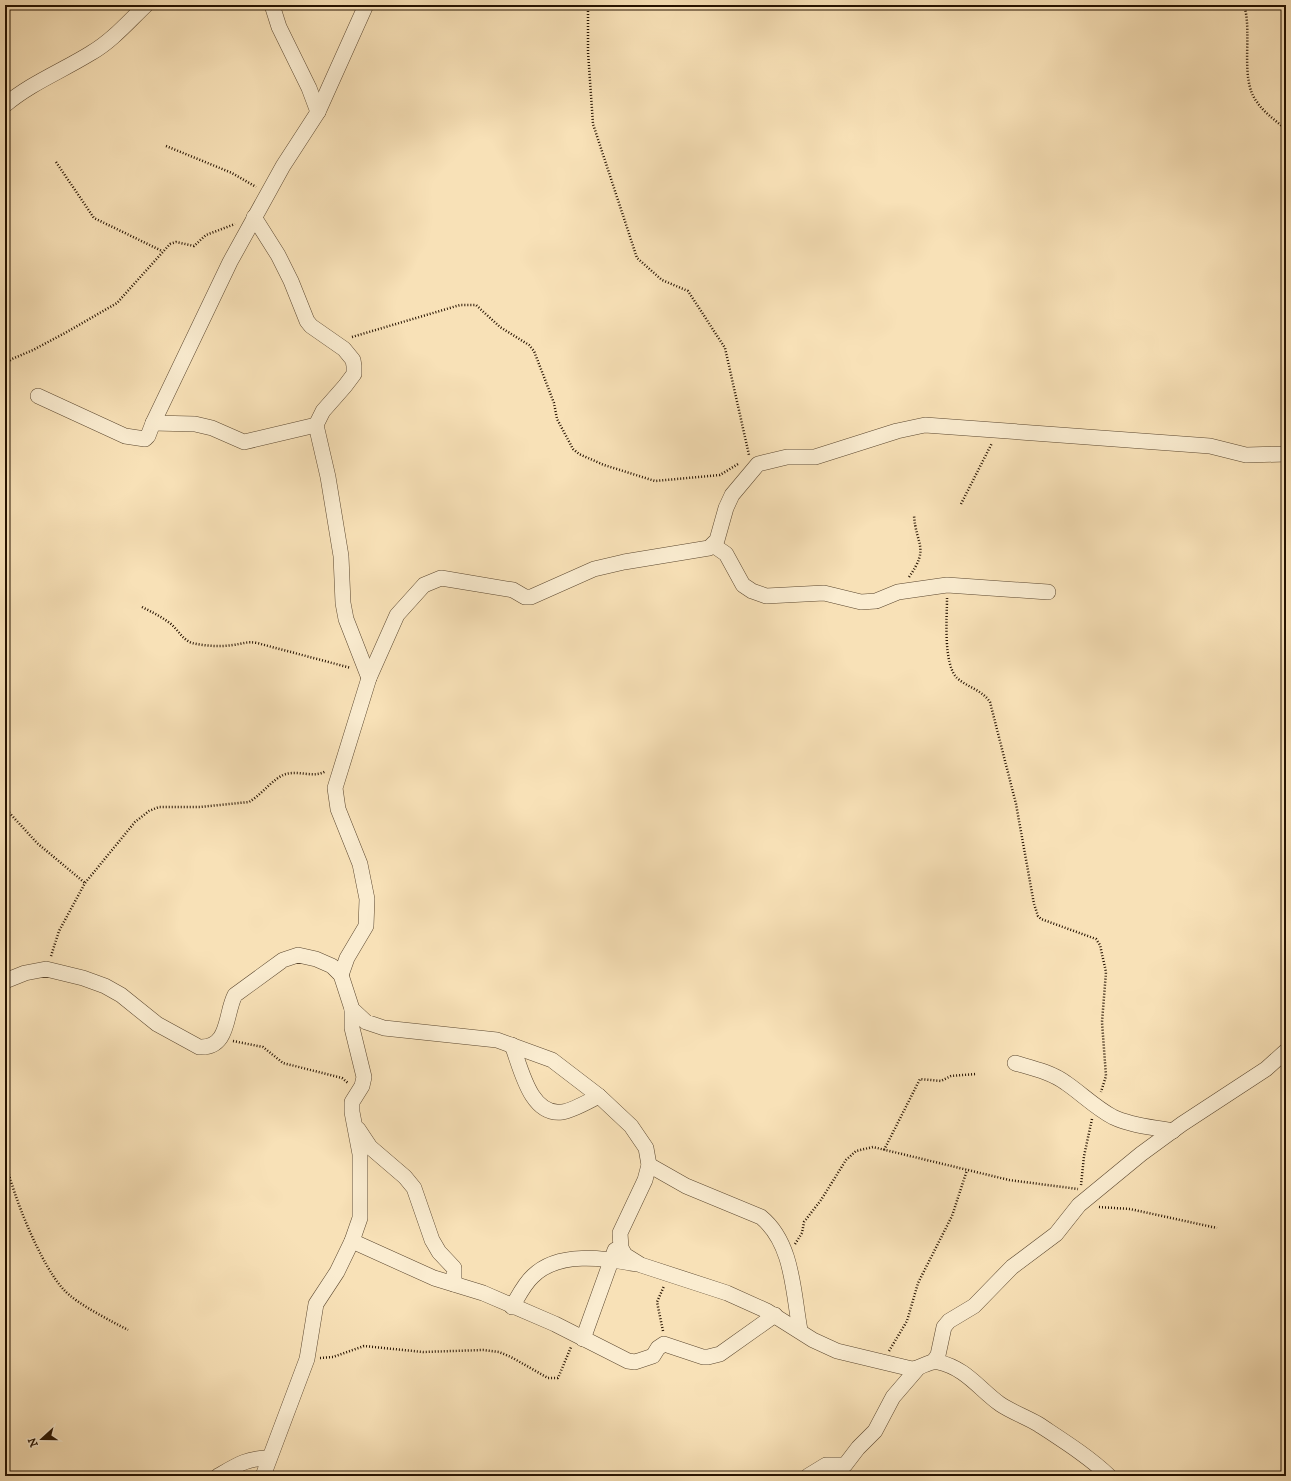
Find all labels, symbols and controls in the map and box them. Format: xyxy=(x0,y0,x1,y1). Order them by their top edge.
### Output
north arrow xyxy=(22,1419,62,1459)
text: N xyxy=(25,1436,42,1449)

